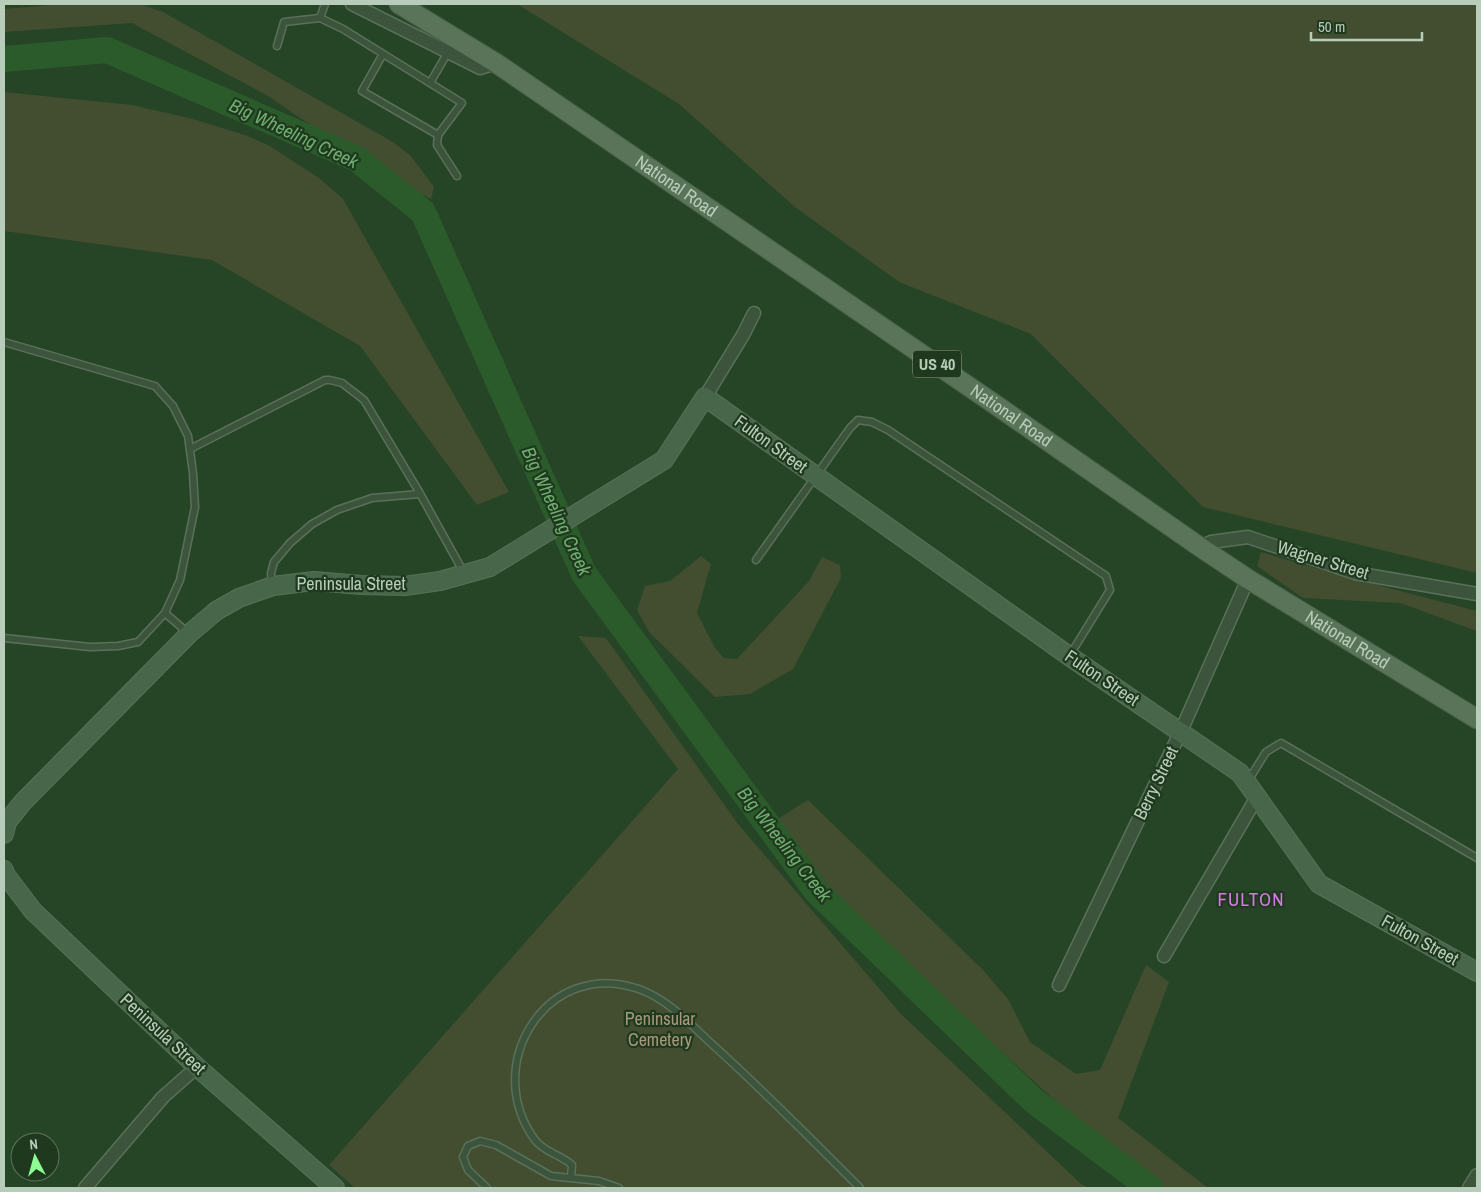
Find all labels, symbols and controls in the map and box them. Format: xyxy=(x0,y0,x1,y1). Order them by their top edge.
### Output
scale bar xyxy=(1311,10,1422,42)
text: 50 m xyxy=(1318,16,1345,37)
water label: Big Wheeling Creek xyxy=(225,92,364,175)
street label: National Road xyxy=(631,149,723,223)
road number: US 40 xyxy=(913,350,961,378)
street label: National Road xyxy=(966,378,1057,453)
street label: Fulton Street xyxy=(730,409,813,479)
water label: Big Wheeling Creek xyxy=(516,442,599,581)
street label: Wagner Street xyxy=(1274,534,1372,585)
street label: Peninsula Street xyxy=(296,571,406,596)
street label: National Road xyxy=(1301,604,1394,675)
street label: Fulton Street xyxy=(1060,644,1144,712)
street label: Berry Street xyxy=(1127,742,1184,824)
water label: Big Wheeling Creek xyxy=(732,781,839,908)
district label: FULTON xyxy=(1218,886,1284,912)
street label: Fulton Street xyxy=(1377,908,1463,971)
street label: Peninsula Street xyxy=(115,987,212,1080)
park label: Peninsular Cemetery xyxy=(625,1006,695,1052)
north arrow xyxy=(10,1132,60,1182)
text: N xyxy=(29,1135,39,1153)

